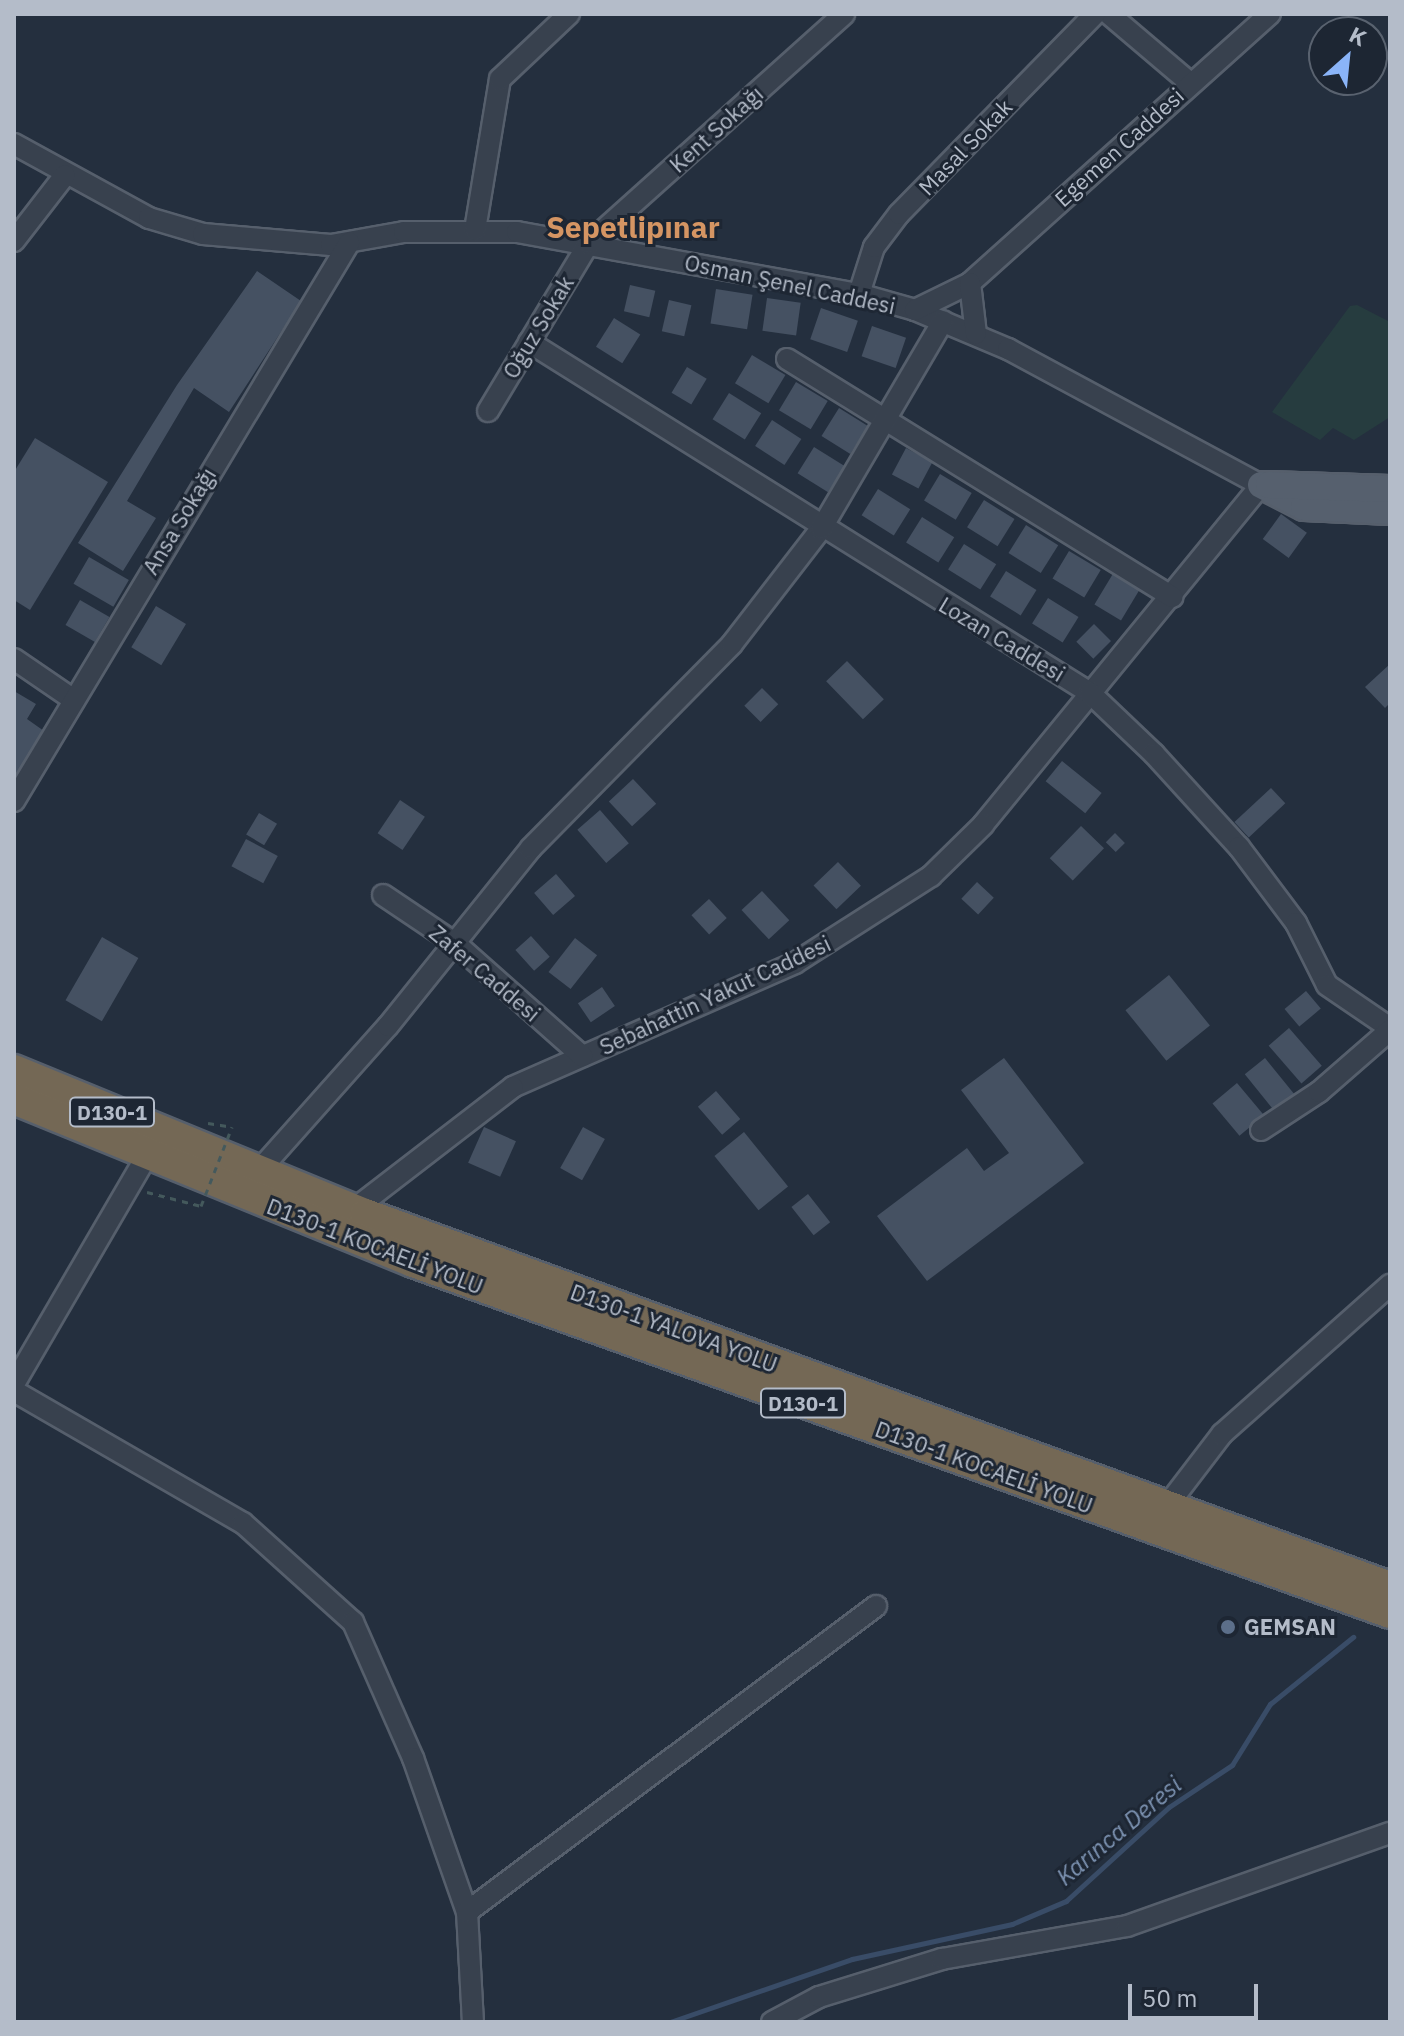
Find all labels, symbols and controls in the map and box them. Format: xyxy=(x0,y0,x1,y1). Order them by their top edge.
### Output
north arrow xyxy=(1308,16,1388,96)
text: K xyxy=(1345,20,1372,52)
street label: Kent Sokağı xyxy=(664,80,768,178)
street label: Egemen Caddesi xyxy=(1049,82,1189,212)
street label: Masal Sokak xyxy=(913,94,1017,200)
district label: Sepetlipınar xyxy=(546,209,720,245)
street label: Osman Şenel Caddesi xyxy=(682,249,898,319)
street label: Oğuz Sokak xyxy=(497,271,579,383)
street label: Ansa Sokağı xyxy=(137,463,221,579)
street label: Lozan Caddesi xyxy=(934,591,1070,687)
street label: Zafer Caddesi xyxy=(424,919,546,1027)
street label: Sebahattin Yakut Caddesi xyxy=(595,930,835,1060)
road number: D130-1 xyxy=(68,1096,156,1128)
street label: D130-1 KOCAELİ YOLU xyxy=(263,1193,487,1299)
street label: D130-1 YALOVA YOLU xyxy=(567,1278,781,1378)
road number: D130-1 xyxy=(759,1387,847,1419)
street label: D130-1 KOCAELİ YOLU xyxy=(872,1415,1096,1519)
place label: GEMSAN xyxy=(1244,1614,1336,1640)
marker: GEMSAN xyxy=(1219,1618,1237,1636)
water label: Karınca Deresi xyxy=(1051,1770,1187,1892)
scale bar xyxy=(1132,1968,1262,2018)
text: 50 m xyxy=(1142,1982,1197,2014)

